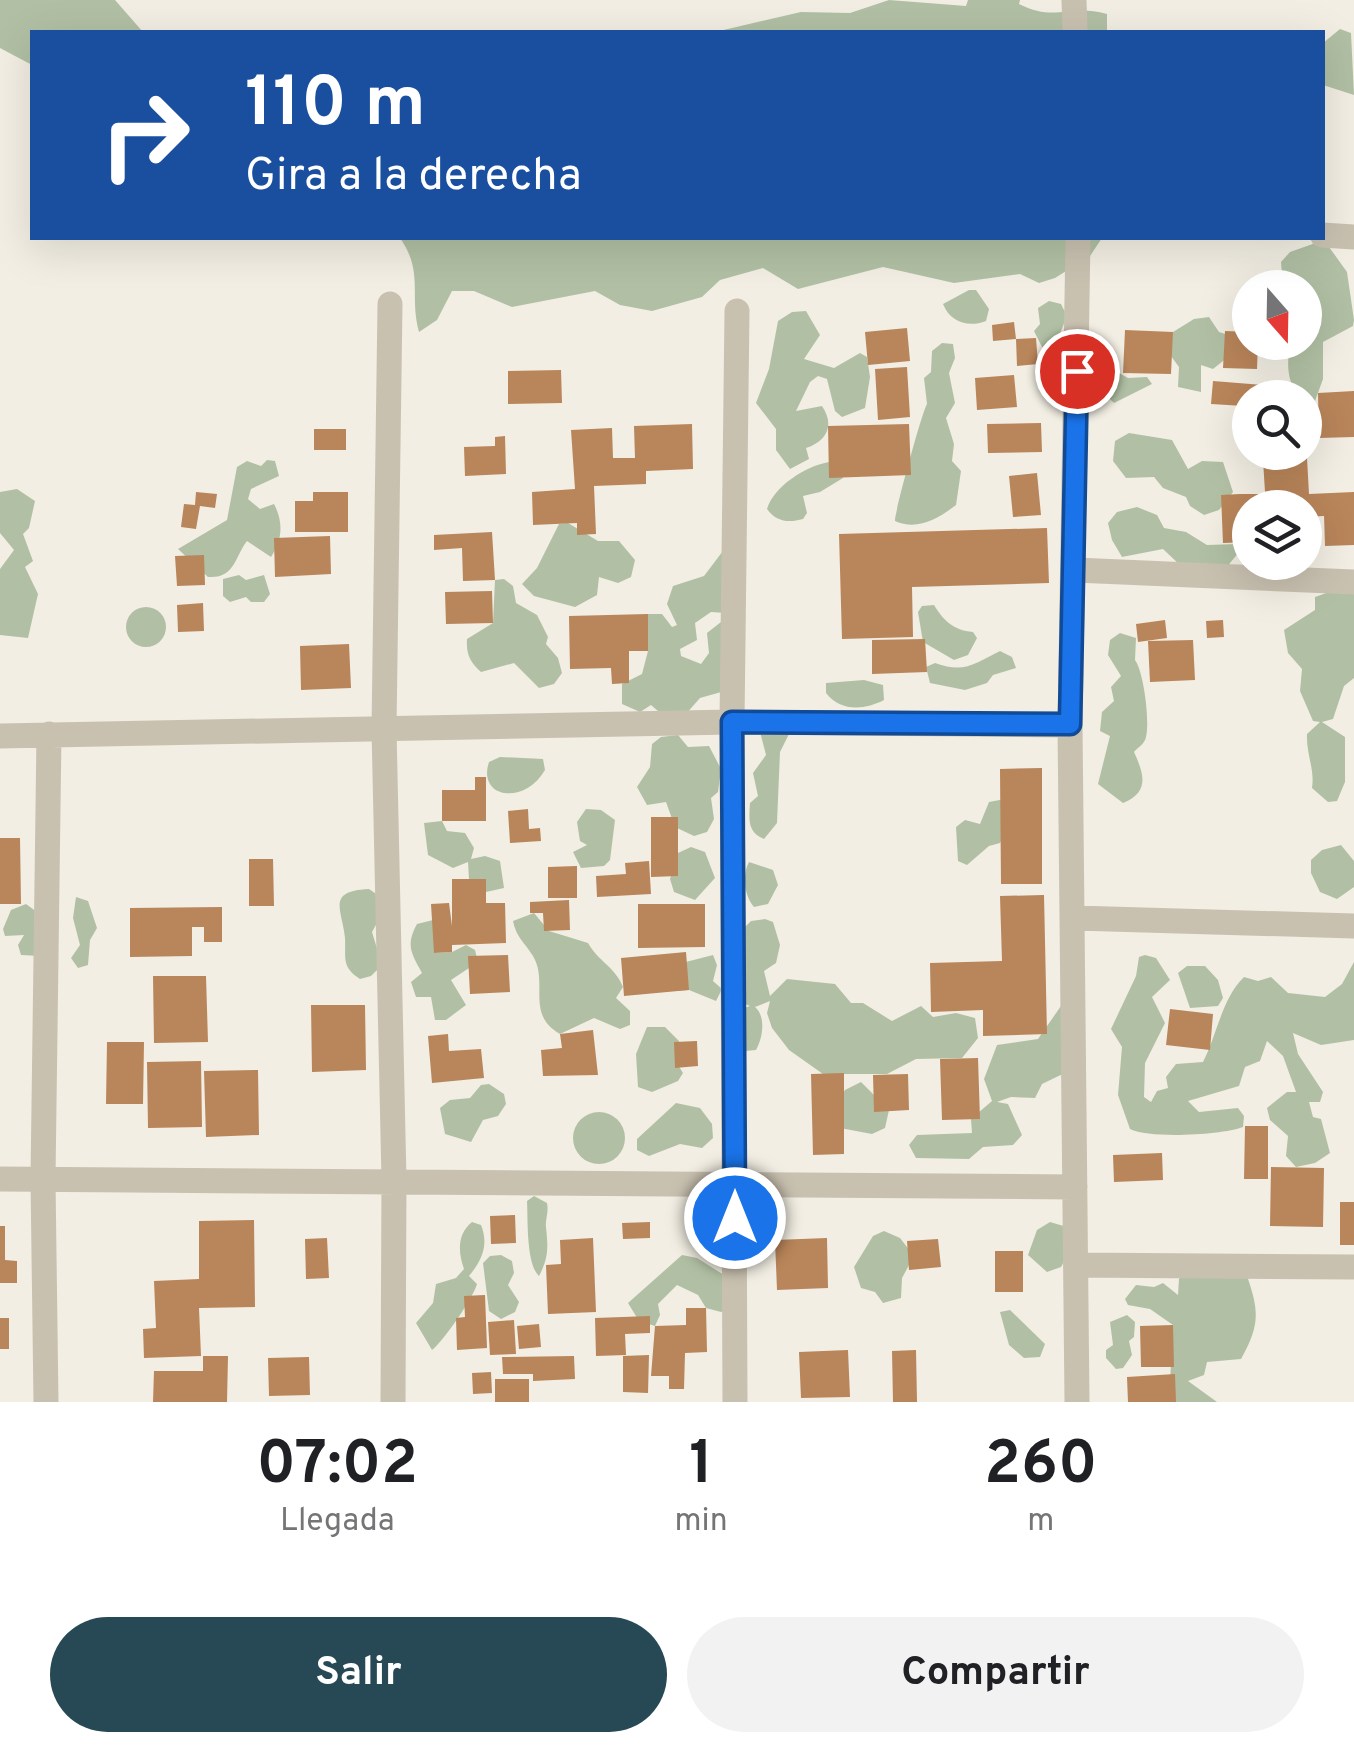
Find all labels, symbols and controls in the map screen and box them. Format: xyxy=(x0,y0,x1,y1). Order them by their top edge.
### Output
text: 110 m xyxy=(245,62,426,151)
icon: right xyxy=(80,70,210,200)
text: Gira a la derecha xyxy=(245,149,582,206)
north arrow xyxy=(1232,270,1322,360)
map controls xyxy=(1232,270,1322,580)
pin xyxy=(1035,329,1120,414)
icon: arrive xyxy=(1050,344,1105,399)
button: search xyxy=(1232,380,1322,470)
button: layers xyxy=(1232,490,1322,580)
position arrow xyxy=(683,1166,787,1270)
text: 07:02 xyxy=(257,1429,418,1505)
text: 1 xyxy=(689,1429,713,1505)
text: 260 xyxy=(984,1429,1097,1505)
text: Llegada xyxy=(280,1502,394,1542)
text: min xyxy=(675,1502,728,1542)
text: m xyxy=(1027,1502,1054,1542)
button: Salir xyxy=(50,1617,667,1732)
button: Compartir xyxy=(687,1617,1304,1732)

